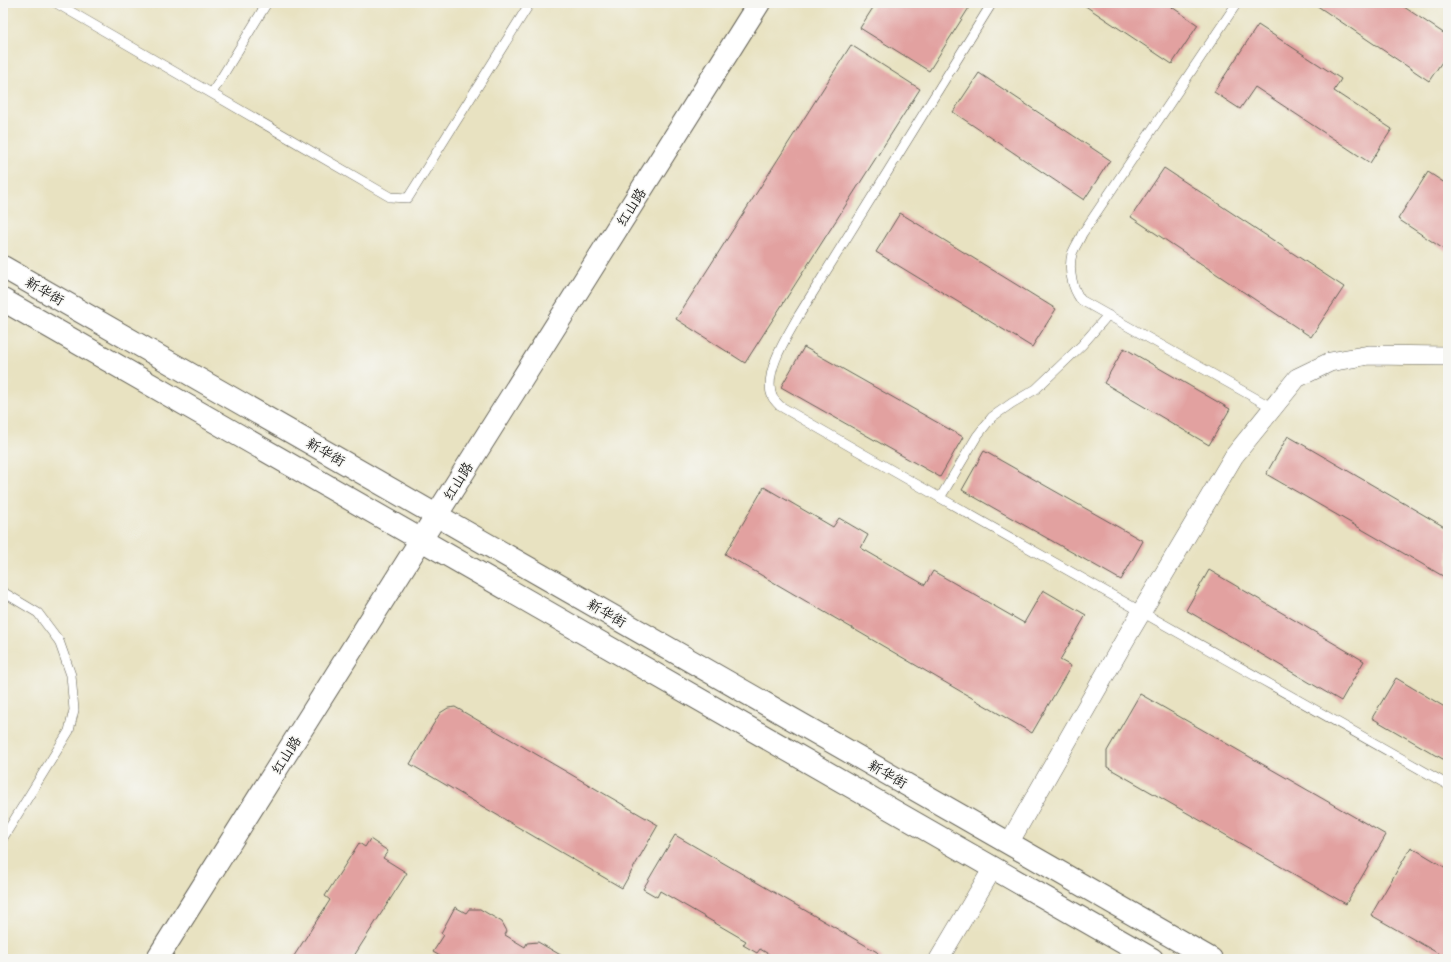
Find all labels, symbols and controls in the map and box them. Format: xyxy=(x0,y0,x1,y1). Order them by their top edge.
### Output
street label: 红山路 xyxy=(613,185,652,231)
street label: 新华街 xyxy=(21,274,67,312)
street label: 新华街 xyxy=(302,435,348,473)
street label: 红山路 xyxy=(440,459,479,505)
street label: 新华街 xyxy=(583,596,629,634)
street label: 红山路 xyxy=(268,733,307,779)
street label: 新华街 xyxy=(864,757,910,795)

